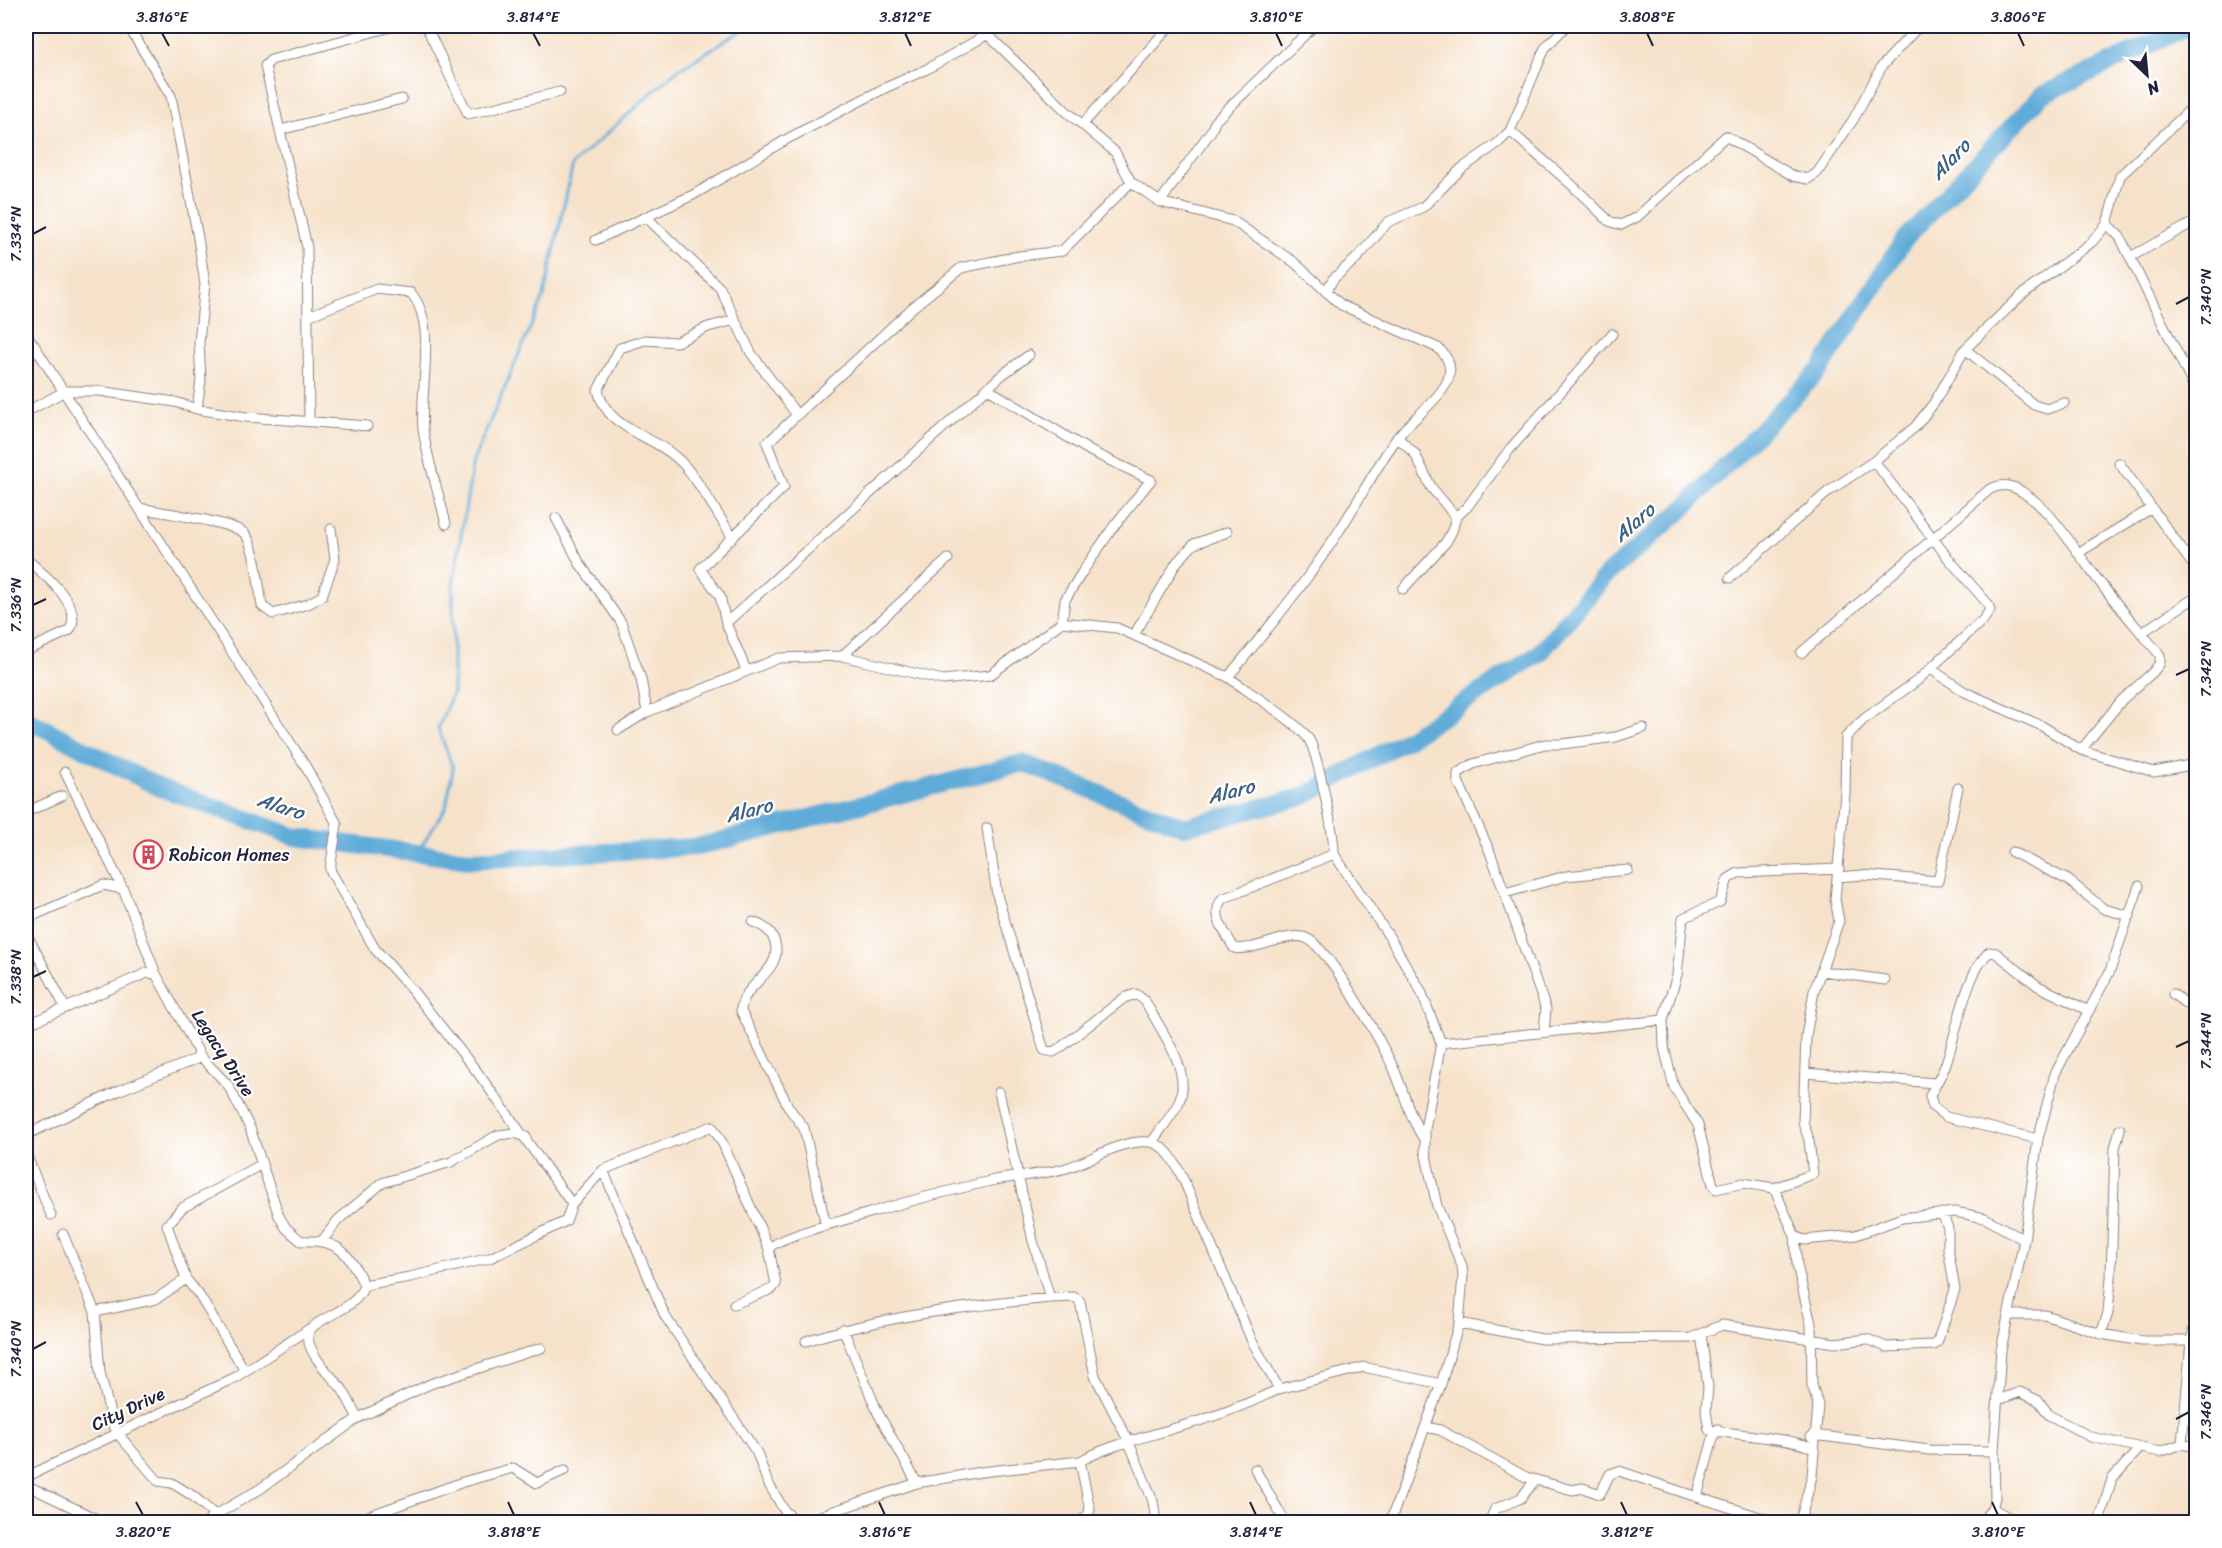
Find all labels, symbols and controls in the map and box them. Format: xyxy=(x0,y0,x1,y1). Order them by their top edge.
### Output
text: 3.816°E xyxy=(136,4,189,30)
text: 3.814°E xyxy=(507,4,561,30)
text: 3.812°E xyxy=(879,4,932,30)
text: 3.810°E xyxy=(1250,4,1304,30)
text: 3.808°E xyxy=(1619,4,1676,30)
text: 3.806°E xyxy=(1991,4,2047,30)
north arrow xyxy=(2117,45,2177,105)
text: N xyxy=(2141,72,2166,104)
water label: Alaro xyxy=(1921,129,1981,189)
text: 7.334°N xyxy=(3,206,29,262)
text: 7.340°N xyxy=(2193,268,2219,326)
water label: Alaro xyxy=(1604,492,1665,552)
text: 7.336°N xyxy=(3,577,29,632)
text: 7.342°N xyxy=(2193,640,2219,697)
water label: Alaro xyxy=(1203,768,1260,814)
water label: Alaro xyxy=(252,782,310,831)
water label: Alaro xyxy=(721,787,778,833)
building icon: Robicon Homes xyxy=(132,839,164,871)
place label: Robicon Homes xyxy=(169,839,290,871)
text: 7.338°N xyxy=(3,949,29,1005)
street label: Legacy Drive xyxy=(183,1003,263,1103)
text: 7.344°N xyxy=(2193,1012,2219,1069)
text: 7.340°N xyxy=(3,1320,29,1378)
street label: City Drive xyxy=(86,1378,171,1440)
text: 7.346°N xyxy=(2193,1383,2219,1440)
text: 3.820°E xyxy=(116,1519,172,1545)
text: 3.818°E xyxy=(488,1519,542,1545)
text: 3.816°E xyxy=(859,1519,912,1545)
text: 3.814°E xyxy=(1230,1519,1284,1545)
text: 3.812°E xyxy=(1601,1519,1654,1545)
text: 3.810°E xyxy=(1972,1519,2026,1545)

